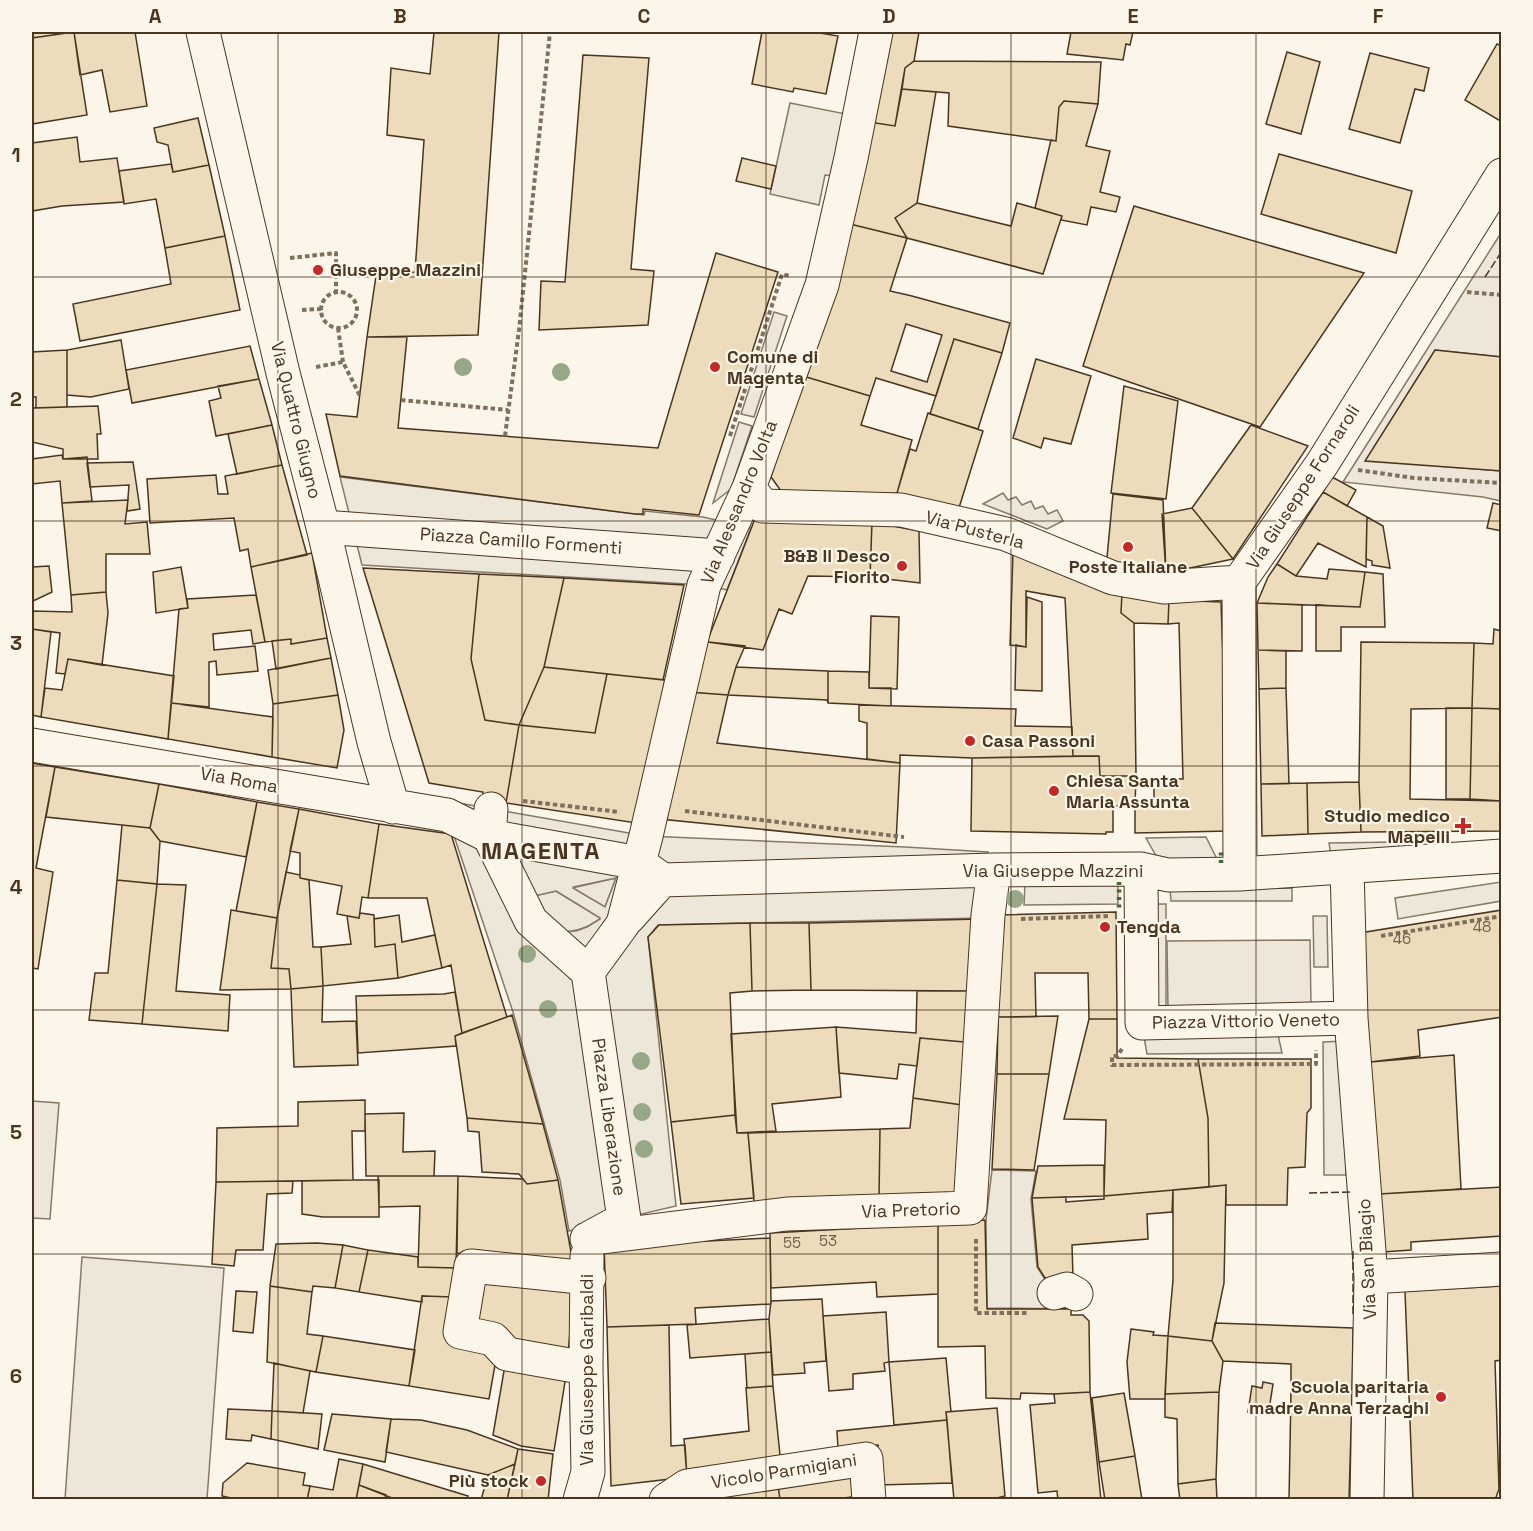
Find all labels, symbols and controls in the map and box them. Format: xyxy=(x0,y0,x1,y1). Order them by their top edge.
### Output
text: A xyxy=(149,3,162,29)
text: B xyxy=(393,3,407,29)
text: C xyxy=(638,3,651,29)
text: D xyxy=(882,3,896,29)
text: E xyxy=(1127,3,1139,29)
text: F xyxy=(1373,3,1384,29)
text: 1 xyxy=(11,142,21,168)
place label: Giuseppe Mazzini xyxy=(330,258,481,281)
marker: Giuseppe Mazzini xyxy=(311,263,325,277)
street label: Via Quattro Giugno xyxy=(266,339,327,501)
place label: Comune di Magenta xyxy=(727,345,818,389)
marker: Comune di Magenta xyxy=(708,360,722,374)
text: 2 xyxy=(10,386,22,412)
street label: Via Giuseppe Fornaroli xyxy=(1241,400,1364,573)
street label: Via Alessandro Volta xyxy=(695,416,782,587)
street label: Via Pusterla xyxy=(923,505,1027,554)
street label: Piazza Camillo Formenti xyxy=(419,522,623,559)
marker: Poste Italiane xyxy=(1121,540,1135,554)
place label: B&B Il Desco Fiorito xyxy=(783,544,890,588)
place label: Poste Italiane xyxy=(1069,555,1187,578)
marker: B&B Il Desco Fiorito xyxy=(895,559,909,573)
text: 3 xyxy=(10,630,22,656)
place label: Casa Passoni xyxy=(982,729,1095,752)
marker: Casa Passoni xyxy=(963,734,977,748)
street label: Via Roma xyxy=(198,761,280,798)
place label: Chiesa Santa Maria Assunta xyxy=(1066,769,1190,813)
marker: Chiesa Santa Maria Assunta xyxy=(1047,784,1061,798)
place label: Studio medico Mapelli xyxy=(1324,804,1450,848)
marker: Studio medico Mapelli xyxy=(1454,817,1472,835)
district label: MAGENTA xyxy=(481,835,601,866)
street label: Via Giuseppe Mazzini xyxy=(963,859,1143,882)
text: 4 xyxy=(10,874,23,900)
place label: Tengda xyxy=(1117,915,1181,938)
house number: 48 xyxy=(1473,917,1491,936)
marker: Tengda xyxy=(1098,920,1112,934)
house number: 46 xyxy=(1393,929,1411,948)
street label: Piazza Vittorio Veneto xyxy=(1152,1007,1340,1034)
street label: Piazza Liberazione xyxy=(587,1037,632,1197)
text: 5 xyxy=(10,1119,22,1145)
street label: Via Pretorio xyxy=(861,1196,961,1223)
street label: Via San Biagio xyxy=(1352,1198,1381,1320)
house number: 53 xyxy=(819,1231,837,1250)
house number: 55 xyxy=(783,1233,801,1252)
street label: Via Giuseppe Garibaldi xyxy=(575,1274,598,1466)
text: 6 xyxy=(10,1363,22,1389)
place label: Scuola paritaria madre Anna Terzaghi xyxy=(1249,1375,1430,1419)
marker: Scuola paritaria madre Anna Terzaghi xyxy=(1434,1390,1448,1404)
street label: Vicolo Parmigiani xyxy=(710,1448,858,1493)
place label: Più stock xyxy=(449,1469,529,1492)
marker: Più stock xyxy=(534,1474,548,1488)

